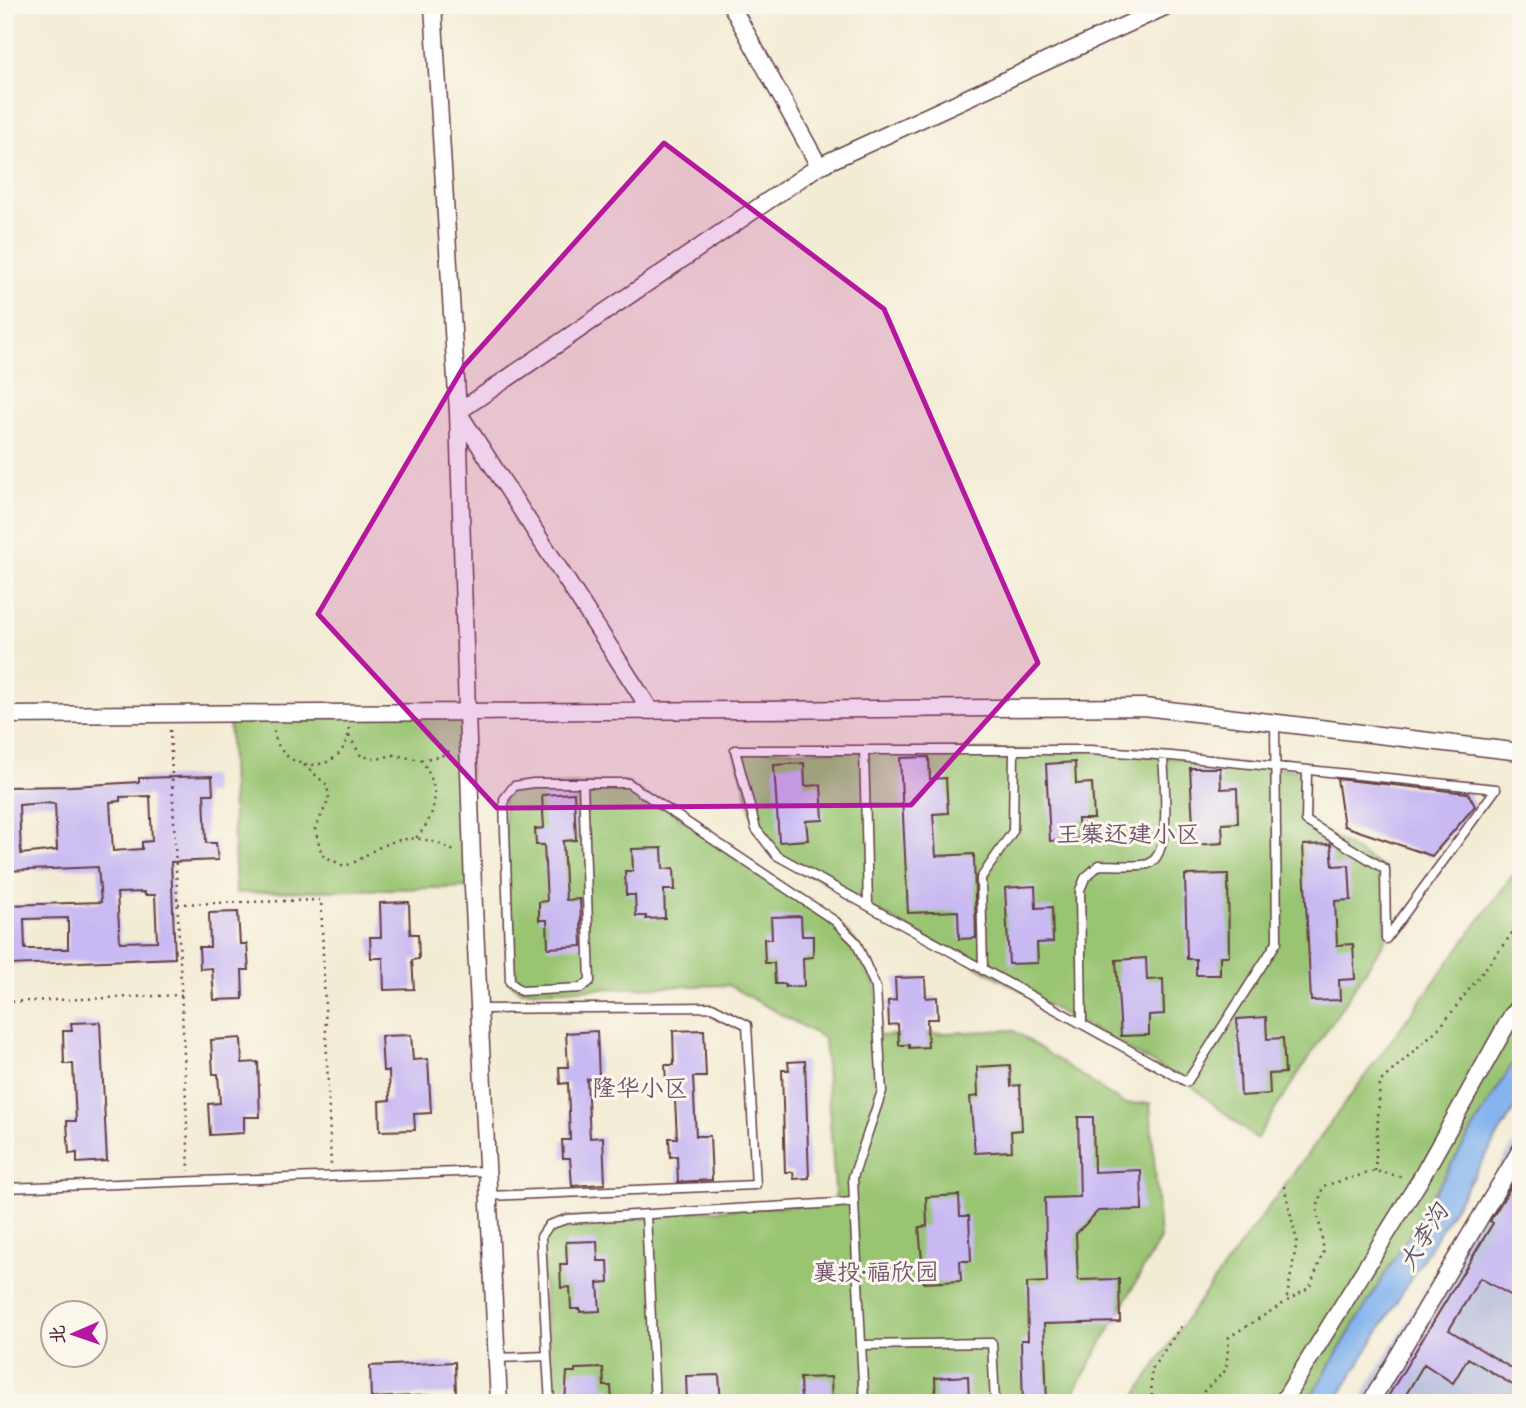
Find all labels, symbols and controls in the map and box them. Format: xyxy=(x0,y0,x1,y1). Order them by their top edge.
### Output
district label: 王寨还建小区 xyxy=(1056,819,1200,848)
district label: 隆华小区 xyxy=(592,1073,688,1102)
water label: 大李沟 xyxy=(1392,1197,1455,1275)
district label: 襄投·福欣园 xyxy=(813,1257,939,1286)
north arrow xyxy=(38,1300,108,1370)
text: 北 xyxy=(46,1325,69,1344)

